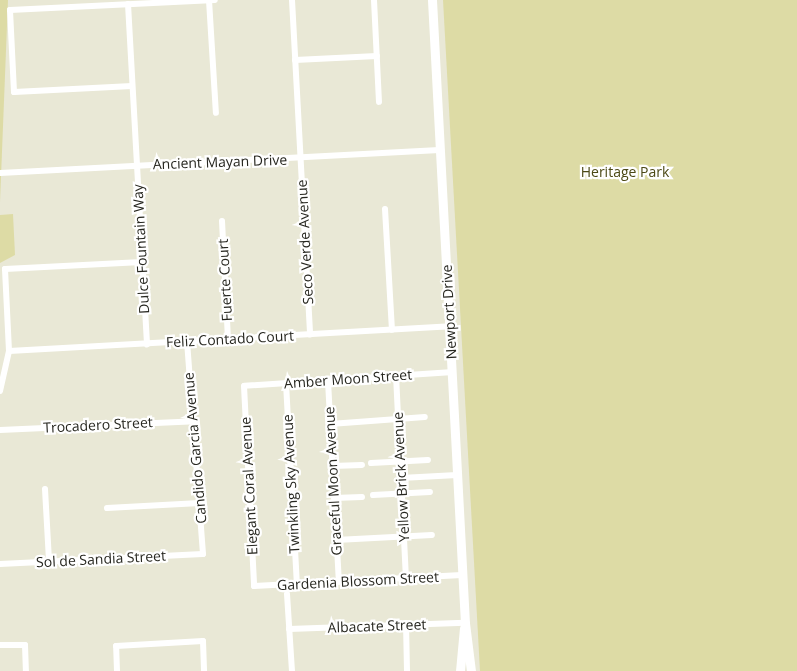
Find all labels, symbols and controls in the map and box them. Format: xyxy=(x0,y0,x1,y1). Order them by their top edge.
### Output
street label: Ancient Mayan Drive xyxy=(153,151,287,173)
park label: Heritage Park xyxy=(581,164,669,180)
street label: Seco Verde Avenue xyxy=(293,179,317,305)
street label: Dulce Fountain Way xyxy=(129,184,153,314)
street label: Fuerte Court xyxy=(214,238,236,322)
street label: Newport Drive xyxy=(438,264,460,360)
street label: Feliz Contado Court xyxy=(166,327,294,351)
street label: Amber Moon Street xyxy=(283,366,413,392)
street label: Candido Garcia Avenue xyxy=(180,372,210,524)
street label: Graceful Moon Avenue xyxy=(321,406,345,556)
street label: Yellow Brick Avenue xyxy=(389,411,413,543)
street label: Trocadero Street xyxy=(43,414,153,436)
street label: Twinkling Sky Avenue xyxy=(279,414,303,554)
street label: Elegant Coral Avenue xyxy=(237,416,261,556)
street label: Sol de Sandia Street xyxy=(36,547,166,571)
street label: Gardenia Blossom Street xyxy=(277,568,439,594)
street label: Albacate Street xyxy=(327,616,427,636)

